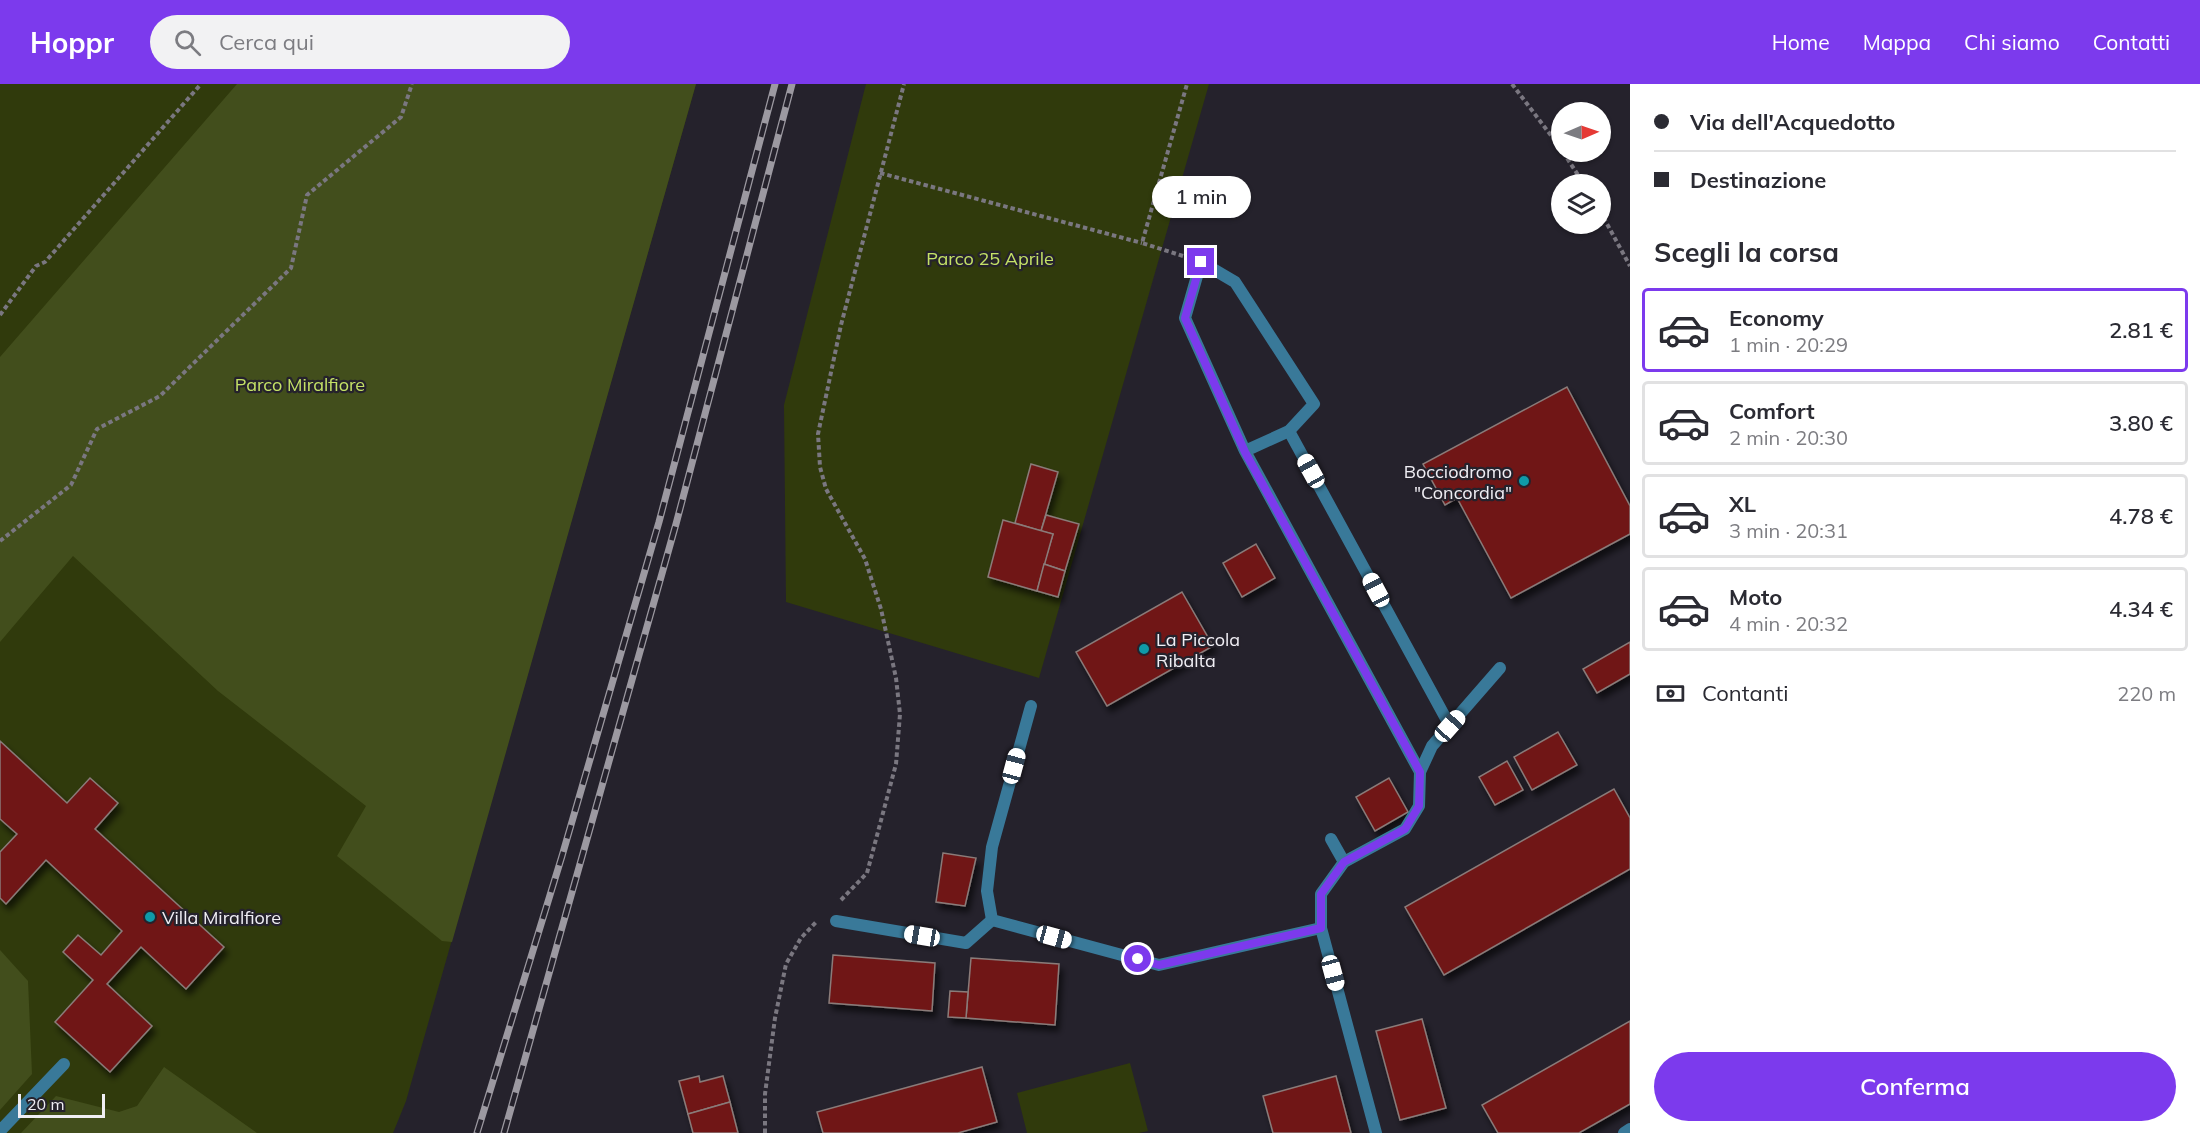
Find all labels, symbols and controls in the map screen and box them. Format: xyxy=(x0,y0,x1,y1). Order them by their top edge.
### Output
search box xyxy=(150,15,570,69)
text: Hoppr xyxy=(30,25,114,60)
icon: search xyxy=(171,26,204,59)
text: Cerca qui xyxy=(219,28,314,56)
text: Home xyxy=(1772,29,1830,55)
text: Mappa xyxy=(1863,29,1931,55)
text: Chi siamo xyxy=(1964,29,2060,55)
text: Contatti xyxy=(2093,29,2170,55)
north arrow xyxy=(1551,102,1611,162)
map controls xyxy=(1551,102,1611,234)
text: Via dell'Acquedotto xyxy=(1690,108,1895,136)
text: Destinazione xyxy=(1690,166,1826,194)
button: layers xyxy=(1551,174,1611,234)
callout: 1 min xyxy=(1152,175,1250,217)
text: 1 min xyxy=(1176,184,1227,209)
text: Scegli la corsa xyxy=(1654,235,1839,269)
park label: Parco 25 Aprile xyxy=(926,247,1054,270)
route end xyxy=(1187,248,1214,275)
icon: car xyxy=(1657,303,1711,357)
text: Economy xyxy=(1729,304,1824,332)
text: 2.81 € xyxy=(2109,316,2173,344)
text: 1 min · 20:29 xyxy=(1729,332,1848,357)
park label: Parco Miralfiore xyxy=(235,373,365,396)
icon: car xyxy=(1657,396,1711,450)
text: Comfort xyxy=(1729,397,1815,425)
text: 3.80 € xyxy=(2109,409,2173,437)
text: 2 min · 20:30 xyxy=(1729,425,1848,450)
car xyxy=(1294,451,1328,491)
place label: Bocciodromo "Concordia" xyxy=(1404,460,1512,504)
marker: Bocciodromo "Concordia" xyxy=(1517,474,1531,488)
icon: car xyxy=(1657,489,1711,543)
text: XL xyxy=(1729,490,1756,518)
text: 4.78 € xyxy=(2109,502,2173,530)
text: 3 min · 20:31 xyxy=(1729,518,1848,543)
car xyxy=(1360,570,1392,610)
icon: car xyxy=(1657,582,1711,636)
text: Moto xyxy=(1729,583,1782,611)
text: 4.34 € xyxy=(2109,595,2173,623)
text: 4 min · 20:32 xyxy=(1729,611,1848,636)
place label: La Piccola Ribalta xyxy=(1156,628,1240,672)
marker: La Piccola Ribalta xyxy=(1137,642,1151,656)
icon: cash xyxy=(1654,677,1687,710)
text: Contanti xyxy=(1702,679,1788,707)
text: 220 m xyxy=(2117,681,2176,706)
car xyxy=(1431,707,1469,745)
car xyxy=(1001,746,1027,786)
place label: Villa Miralfiore xyxy=(162,906,281,929)
marker: Villa Miralfiore xyxy=(143,910,157,924)
car xyxy=(903,924,941,948)
car xyxy=(1034,924,1074,950)
route start xyxy=(1124,945,1151,972)
car xyxy=(1320,953,1346,993)
button: Conferma xyxy=(1654,1052,2176,1121)
scale bar xyxy=(18,1091,105,1118)
text: 20 m xyxy=(27,1094,64,1114)

